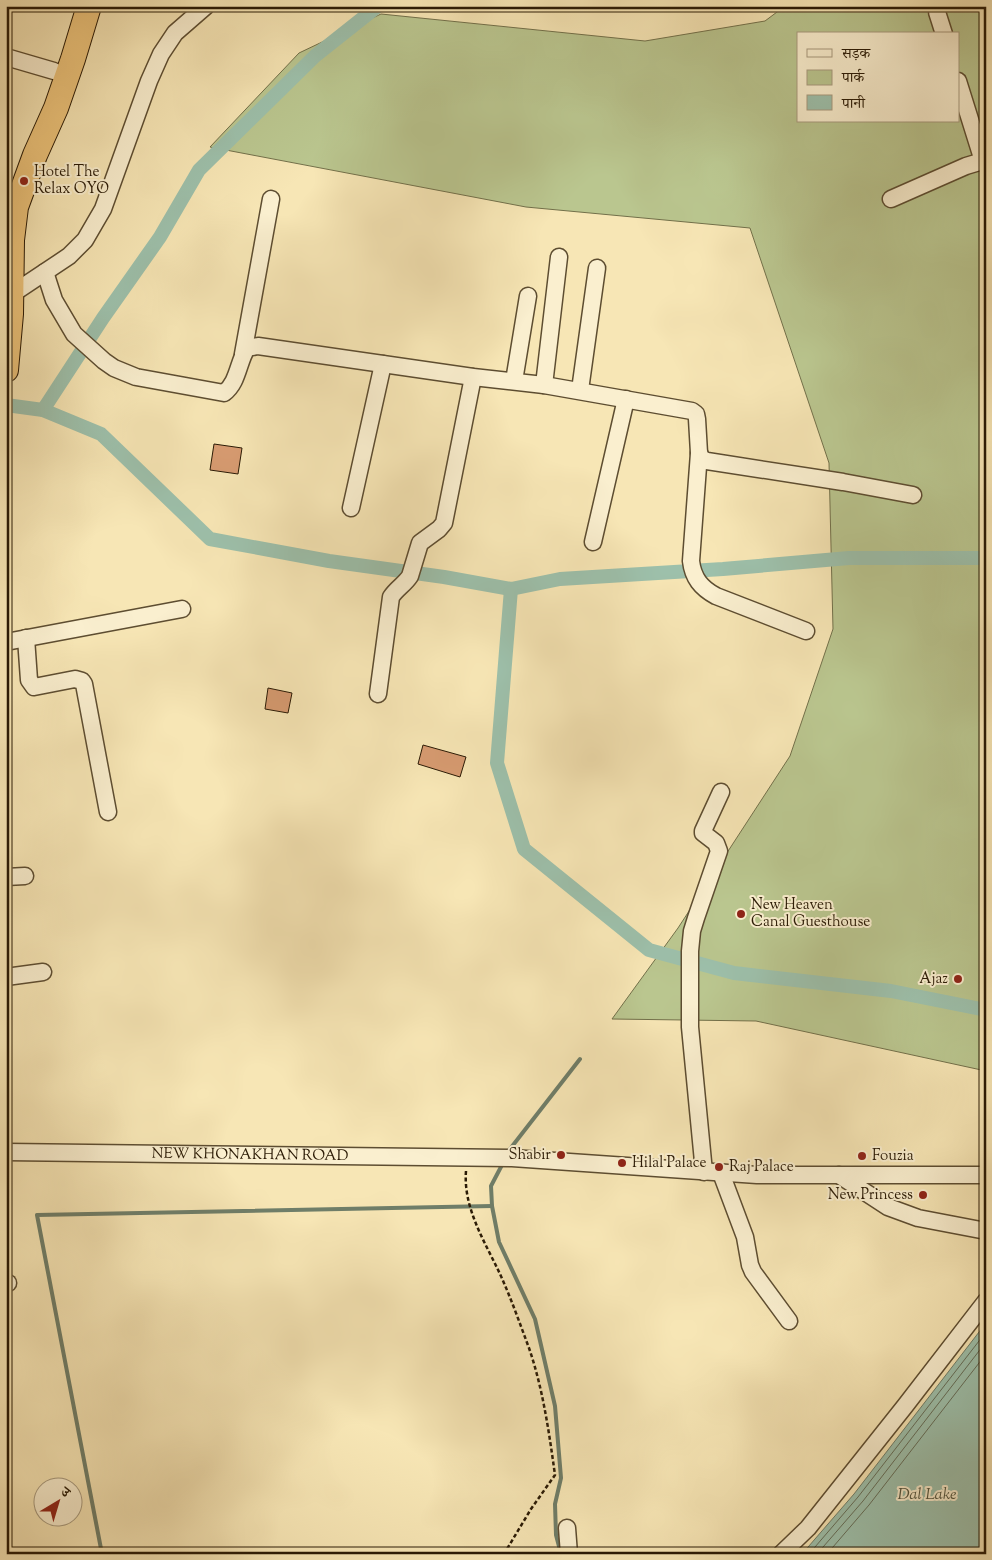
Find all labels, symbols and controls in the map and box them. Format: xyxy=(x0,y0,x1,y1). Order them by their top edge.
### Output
legend xyxy=(797,32,960,122)
text: सड़क xyxy=(841,44,871,65)
text: पार्क xyxy=(841,68,865,89)
text: पानी xyxy=(841,94,866,115)
place label: Hotel The Relax OYO xyxy=(34,162,109,200)
marker: Hotel The Relax OYO xyxy=(18,175,30,187)
place label: New Heaven Canal Guesthouse xyxy=(751,895,870,933)
marker: New Heaven Canal Guesthouse xyxy=(735,908,747,920)
place label: Ajaz xyxy=(919,969,948,990)
marker: Ajaz xyxy=(952,973,964,985)
street label: NEW KHONAKHAN ROAD xyxy=(151,1143,349,1167)
place label: Shabir xyxy=(508,1145,551,1166)
place label: Fouzia xyxy=(872,1146,914,1167)
marker: Shabir xyxy=(555,1149,567,1161)
marker: Fouzia xyxy=(856,1150,868,1162)
place label: Hilal Palace xyxy=(632,1153,706,1174)
marker: Hilal Palace xyxy=(616,1157,628,1169)
place label: Raj Palace xyxy=(729,1157,794,1178)
marker: Raj Palace xyxy=(713,1161,725,1173)
place label: New Princess xyxy=(828,1185,913,1206)
marker: New Princess xyxy=(917,1189,929,1201)
north arrow xyxy=(32,1478,82,1528)
text: उ xyxy=(55,1483,74,1504)
water label: Dal Lake xyxy=(898,1484,956,1507)

